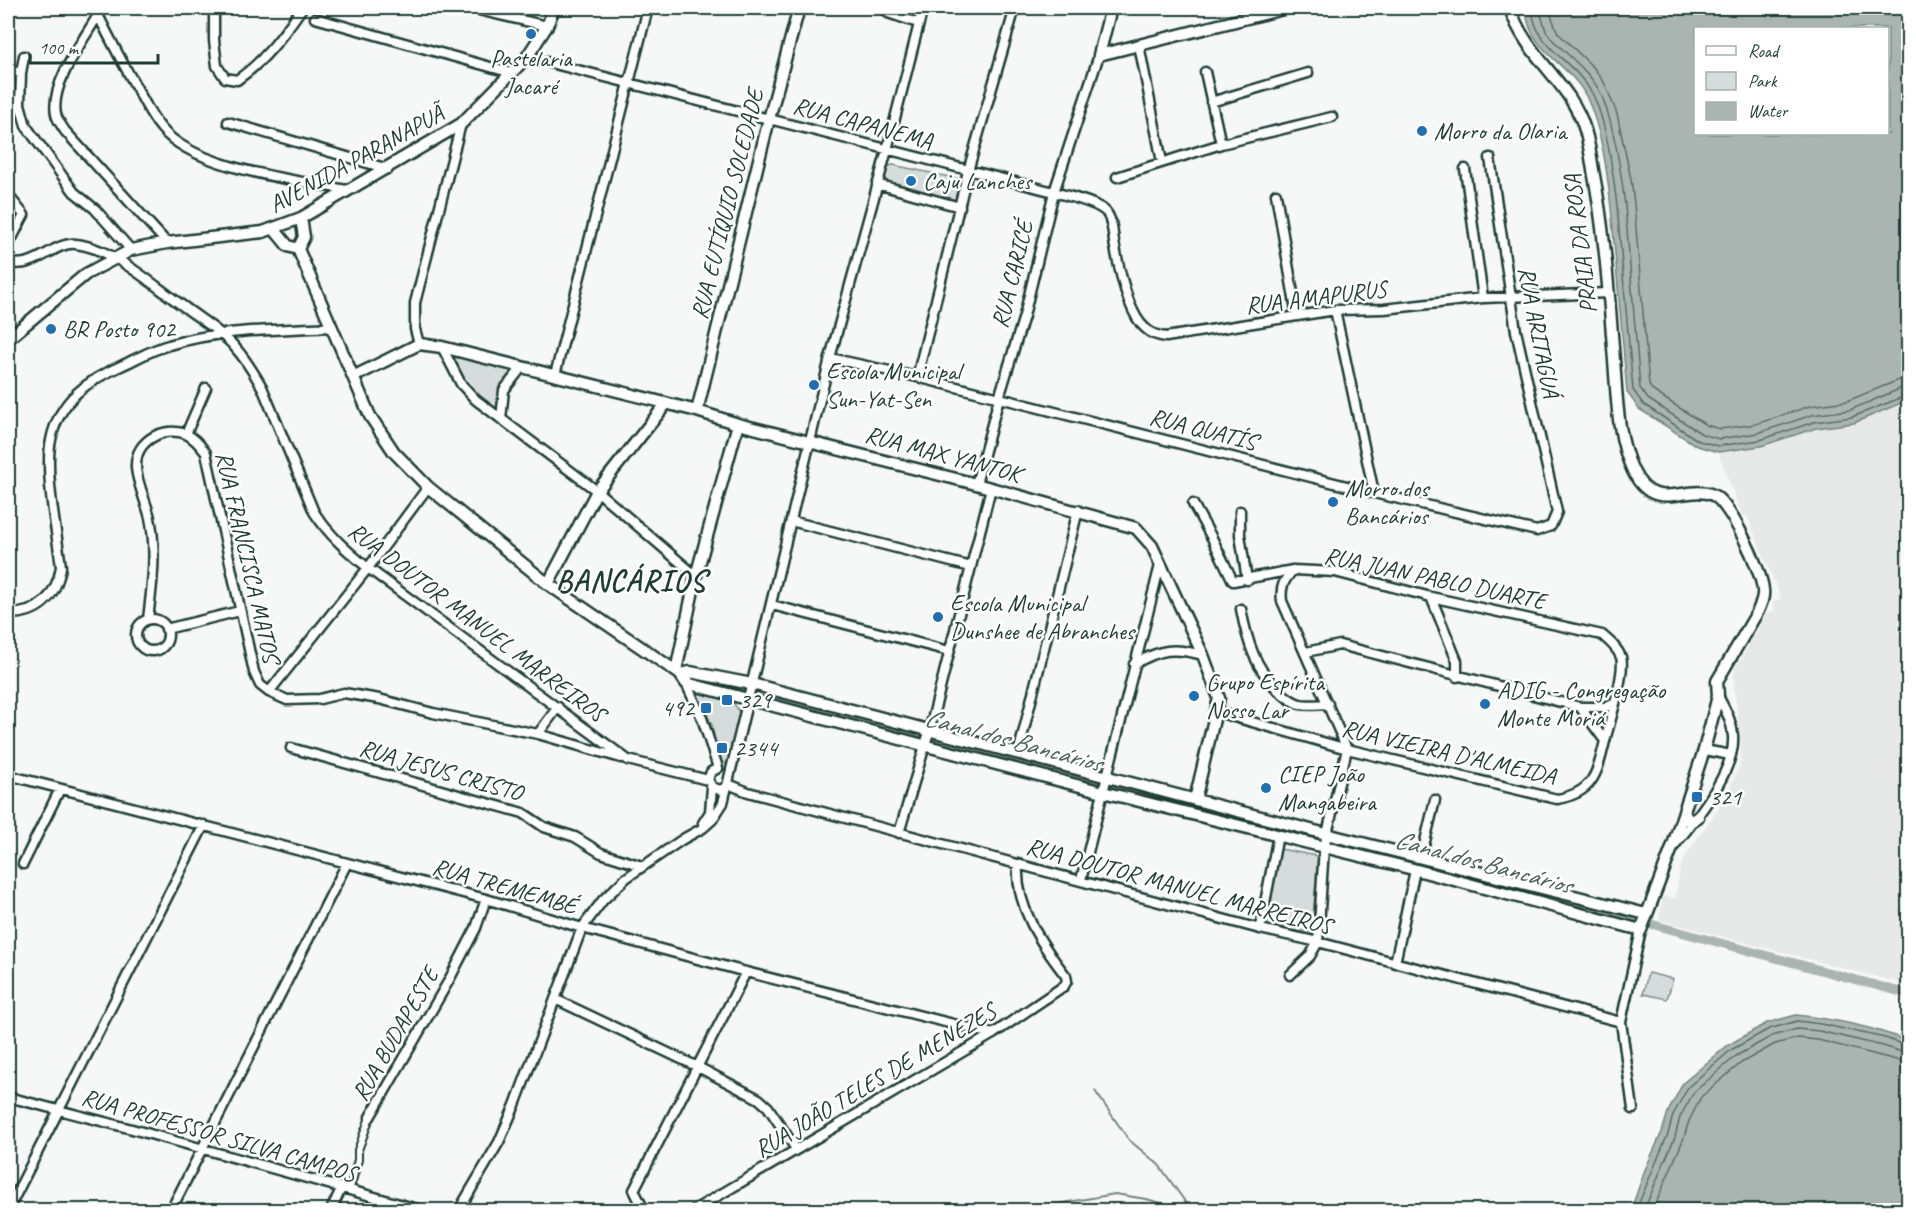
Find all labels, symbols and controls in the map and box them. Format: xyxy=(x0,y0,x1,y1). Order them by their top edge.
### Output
scale bar xyxy=(30,27,158,65)
marker: Pastelaria Jacaré xyxy=(524,27,538,41)
legend xyxy=(1694,27,1889,135)
text: 100 m xyxy=(39,37,80,59)
text: Road xyxy=(1748,40,1781,62)
place label: Pastelaria Jacaré xyxy=(490,43,573,101)
text: Park xyxy=(1748,70,1778,92)
street label: RUA EUTÍQUIO SOLEDADE xyxy=(684,83,771,322)
street label: RUA CAPANEMA xyxy=(790,90,937,156)
street label: AVENIDA PARANAPUÃ xyxy=(263,96,453,219)
text: Water xyxy=(1748,100,1789,122)
place label: Morro da Olaria xyxy=(1434,116,1568,146)
marker: Morro da Olaria xyxy=(1415,124,1429,138)
place label: Caju Lanches xyxy=(923,166,1033,196)
street label: PRAIA DA ROSA xyxy=(1556,172,1603,315)
marker: Caju Lanches xyxy=(904,174,918,188)
street label: RUA CARICÉ xyxy=(984,214,1041,331)
street label: RUA ARITAGUÁ xyxy=(1512,264,1567,403)
street label: RUA AMAPURUS xyxy=(1244,273,1392,321)
place label: BR Posto 902 xyxy=(63,314,177,344)
marker: BR Posto 902 xyxy=(44,322,58,336)
place label: Escola Municipal Sun-Yat-Sen xyxy=(826,356,965,414)
marker: Escola Municipal Sun-Yat-Sen xyxy=(807,378,821,392)
street label: RUA QUATÍS xyxy=(1146,401,1264,458)
street label: RUA MAX YANTOK xyxy=(862,419,1029,490)
street label: RUA FRANCISCA MATOS xyxy=(209,449,288,670)
place label: Morro dos Bancários xyxy=(1345,473,1431,531)
marker: Morro dos Bancários xyxy=(1326,495,1340,509)
street label: RUA DOUTOR MANUEL MARREIROS xyxy=(342,515,614,731)
street label: RUA JUAN PABLO DUARTE xyxy=(1322,540,1551,617)
district label: BANCÁRIOS xyxy=(556,562,712,600)
place label: Escola Municipal Dunshee de Abranches xyxy=(950,588,1137,646)
marker: Escola Municipal Dunshee de Abranches xyxy=(931,610,945,624)
place label: Grupo Espírita Nosso Lar xyxy=(1206,667,1325,725)
place label: ADIG - Congregação Monte Moriá xyxy=(1497,675,1667,733)
place label: 329 xyxy=(739,685,774,715)
marker: Grupo Espírita Nosso Lar xyxy=(1187,689,1201,703)
place label: 492 xyxy=(662,693,696,723)
marker: 329 xyxy=(720,693,734,707)
marker: ADIG - Congregação Monte Moriá xyxy=(1478,697,1492,711)
marker: 492 xyxy=(699,701,713,715)
water label: Canal dos Bancários xyxy=(921,701,1109,780)
street label: RUA VIEIRA D'ALMEIDA xyxy=(1339,713,1560,791)
street label: RUA JESUS CRISTO xyxy=(356,732,529,808)
place label: 2344 xyxy=(734,733,779,763)
marker: 2344 xyxy=(715,741,729,755)
place label: CIEP João Mangabeira xyxy=(1278,759,1377,817)
marker: CIEP João Mangabeira xyxy=(1259,781,1273,795)
place label: 321 xyxy=(1709,782,1743,812)
marker: 321 xyxy=(1690,790,1704,804)
water label: Canal dos Bancários xyxy=(1391,823,1579,902)
street label: RUA DOUTOR MANUEL MARREIROS xyxy=(1023,831,1338,942)
street label: RUA TREMEMBÉ xyxy=(429,851,584,922)
street label: RUA BUDAPESTE xyxy=(345,959,447,1106)
street label: RUA JOÃO TELES DE MENEZES xyxy=(749,994,1004,1164)
street label: RUA PROFESSOR SILVA CAMPOS xyxy=(78,1081,363,1189)

